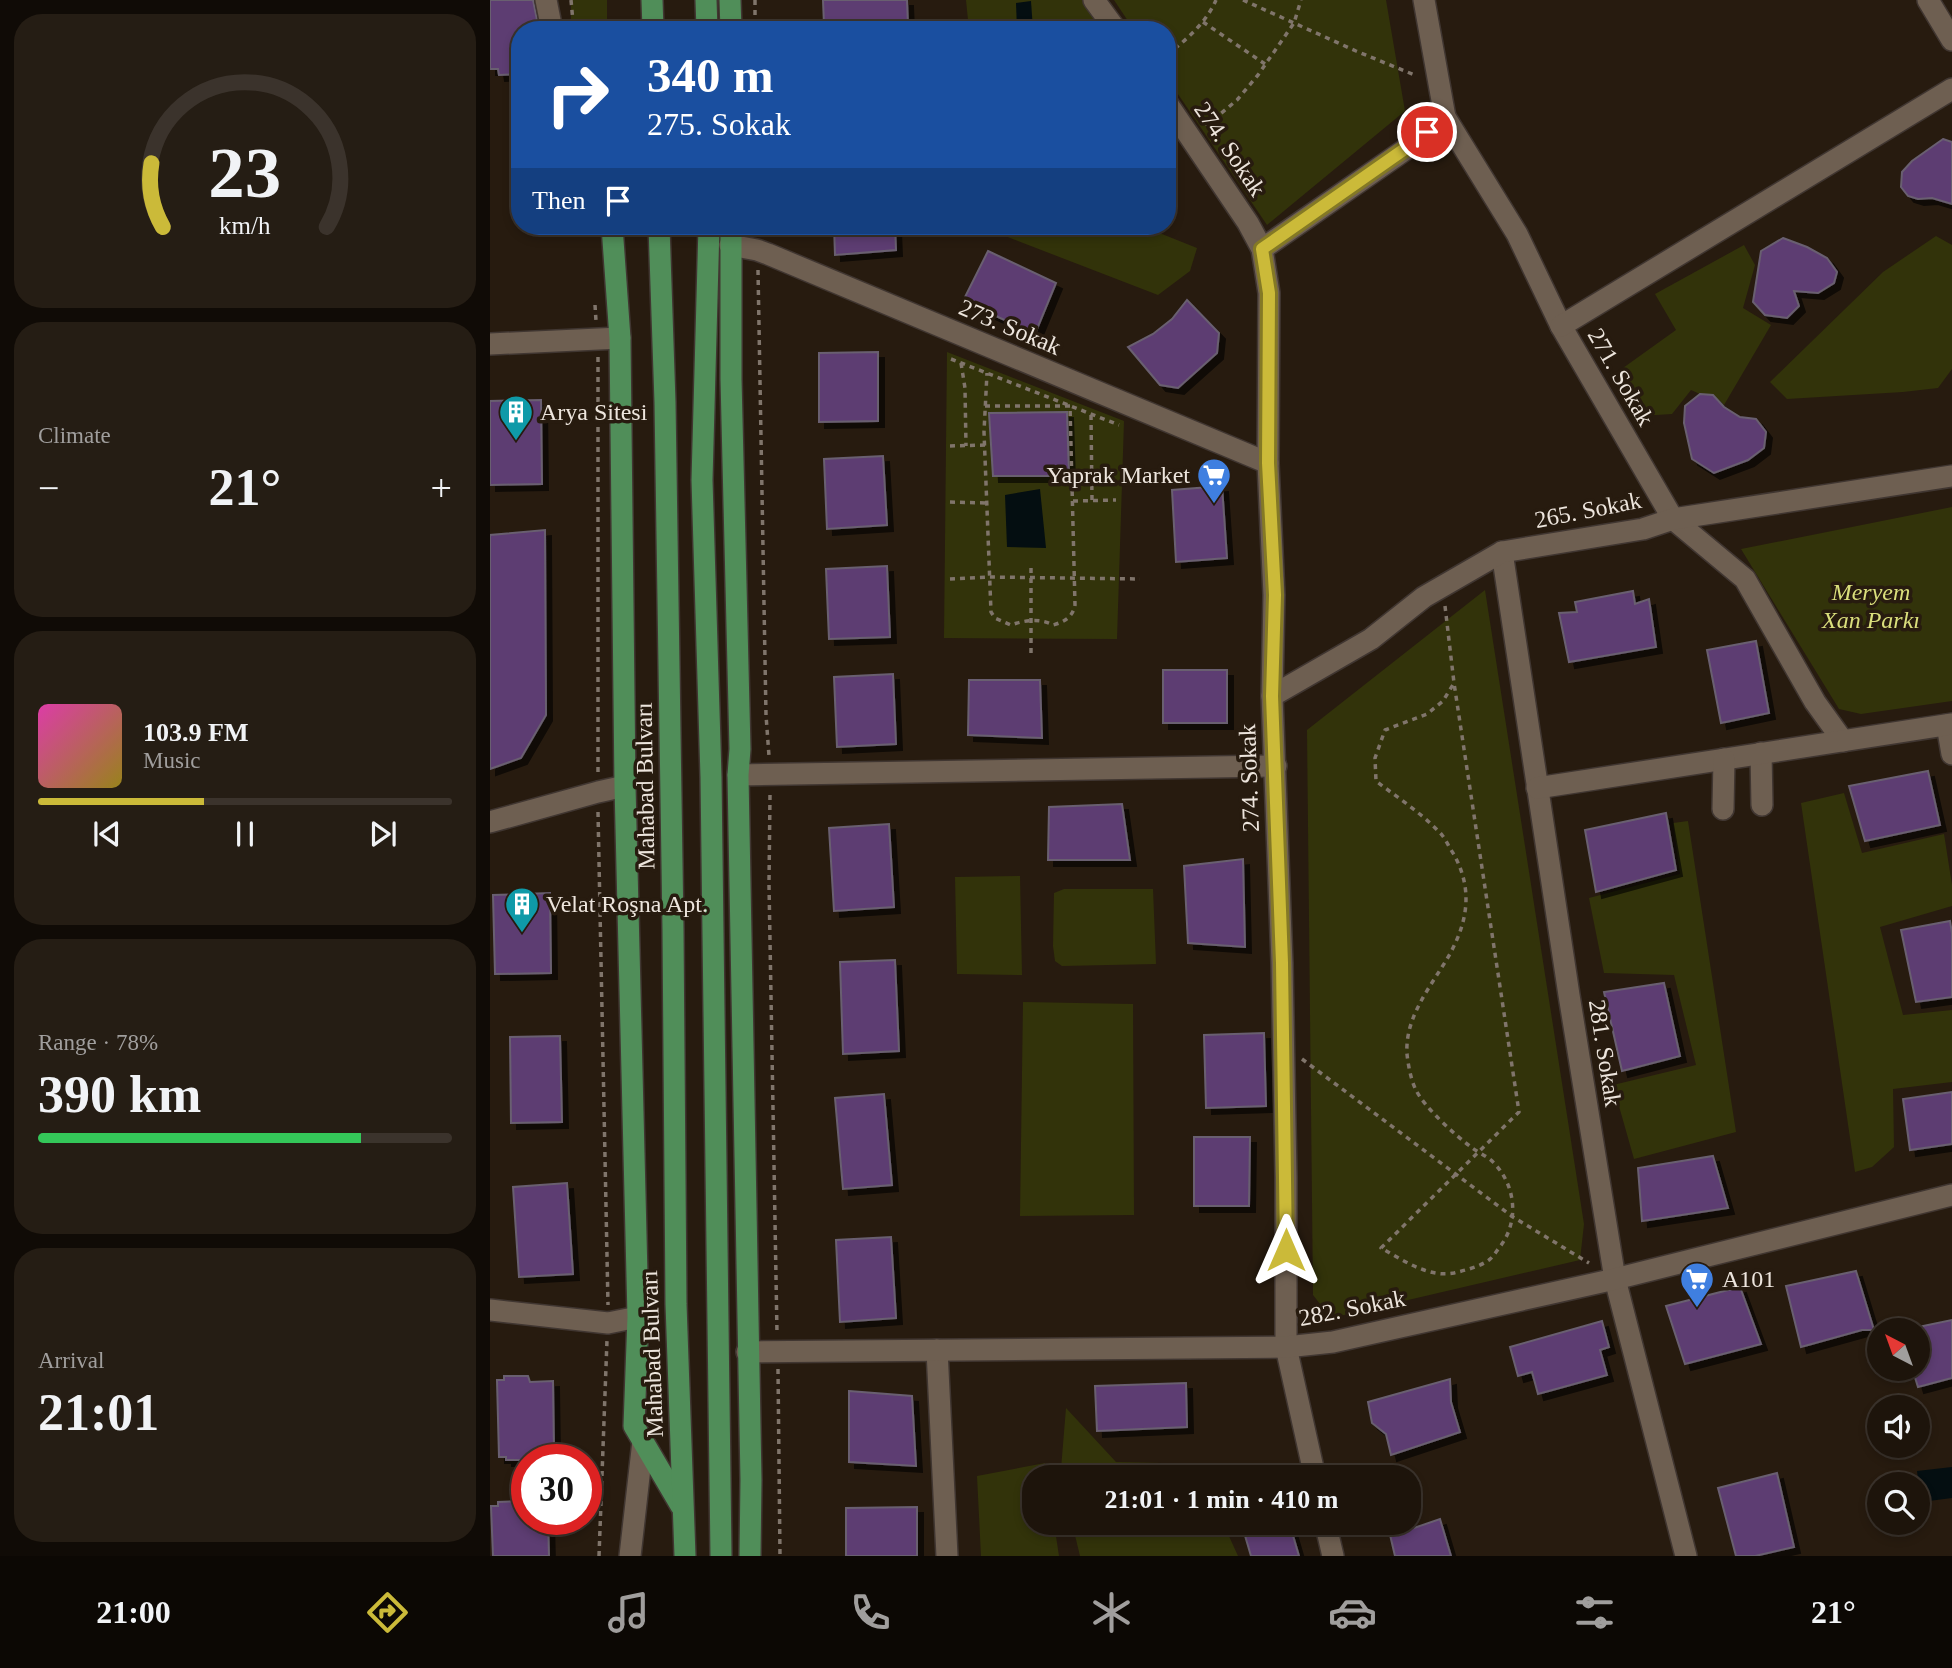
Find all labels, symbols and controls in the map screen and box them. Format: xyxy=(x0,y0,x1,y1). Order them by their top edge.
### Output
text: 340 m xyxy=(647,48,774,103)
icon: right xyxy=(532,49,623,140)
street label: 274. Sokak xyxy=(1189,97,1271,201)
pin xyxy=(1397,102,1457,162)
text: 275. Sokak xyxy=(647,106,791,142)
icon: arrive xyxy=(1408,113,1446,151)
text: 23 xyxy=(209,133,281,214)
icon: arrive xyxy=(599,182,637,220)
text: Then xyxy=(532,186,585,215)
text: km/h xyxy=(219,212,271,239)
street label: 273. Sokak xyxy=(955,294,1065,360)
street label: 271. Sokak xyxy=(1583,324,1659,430)
building icon: Arya Sitesi xyxy=(497,393,535,442)
place label: Arya Sitesi xyxy=(540,399,648,425)
text: Climate xyxy=(38,423,111,448)
supermarket icon: Yaprak Market xyxy=(1195,456,1233,505)
text: 21° xyxy=(209,459,281,516)
place label: Yaprak Market xyxy=(1046,462,1190,488)
text: − xyxy=(38,467,59,509)
text: + xyxy=(431,467,452,509)
street label: 265. Sokak xyxy=(1533,487,1643,533)
park label: Meryem Xan Parkı xyxy=(1821,579,1920,633)
street label: Mahabad Bulvarı xyxy=(631,702,659,870)
text: 103.9 FM xyxy=(143,718,248,747)
street label: 274. Sokak xyxy=(1234,724,1264,832)
text: Music xyxy=(143,748,201,773)
icon: previous xyxy=(88,815,126,853)
icon: pause xyxy=(226,815,264,853)
icon: next xyxy=(364,815,402,853)
building icon: Velat Roşna Apt. xyxy=(503,885,541,934)
place label: Velat Roşna Apt. xyxy=(546,891,708,917)
street label: 281. Sokak xyxy=(1584,998,1626,1108)
text: Range · 78% xyxy=(38,1030,158,1055)
text: 390 km xyxy=(38,1066,201,1123)
position arrow xyxy=(1249,1213,1323,1287)
supermarket icon: A101 xyxy=(1678,1260,1716,1309)
place label: A101 xyxy=(1722,1266,1775,1292)
street label: Mahabad Bulvarı xyxy=(636,1270,668,1438)
street label: 282. Sokak xyxy=(1297,1285,1407,1331)
north arrow xyxy=(1867,1318,1930,1381)
map controls xyxy=(1867,1318,1930,1535)
text: Arrival xyxy=(38,1348,104,1373)
text: 21:01 xyxy=(38,1384,159,1441)
button: sound xyxy=(1867,1395,1930,1458)
speed limit sign: 30 xyxy=(511,1444,602,1535)
button: search xyxy=(1867,1472,1930,1535)
text: 21:01 · 1 min · 410 m xyxy=(1105,1485,1339,1514)
icon: directions xyxy=(363,1588,412,1637)
icon: music xyxy=(604,1588,653,1637)
icon: phone xyxy=(846,1588,895,1637)
icon: climate xyxy=(1087,1588,1136,1637)
icon: car xyxy=(1328,1588,1377,1637)
icon: filters xyxy=(1570,1588,1619,1637)
text: 21:00 xyxy=(96,1594,171,1630)
text: 21° xyxy=(1811,1594,1856,1630)

